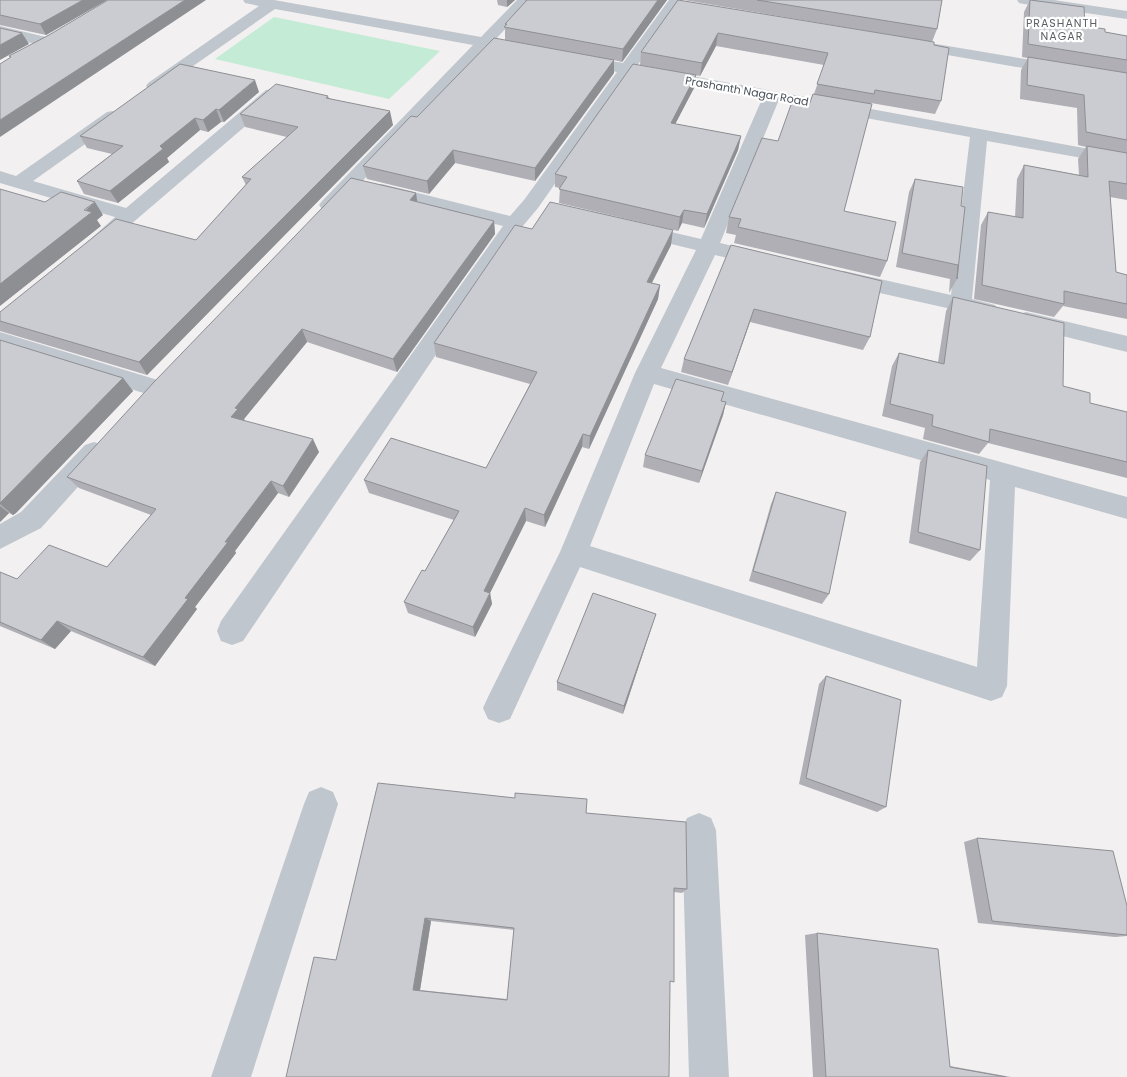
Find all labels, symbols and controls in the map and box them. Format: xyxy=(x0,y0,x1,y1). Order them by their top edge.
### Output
district label: PRASHANTH NAGAR xyxy=(1026,15,1098,44)
street label: Prashanth Nagar Road xyxy=(684,72,810,110)

